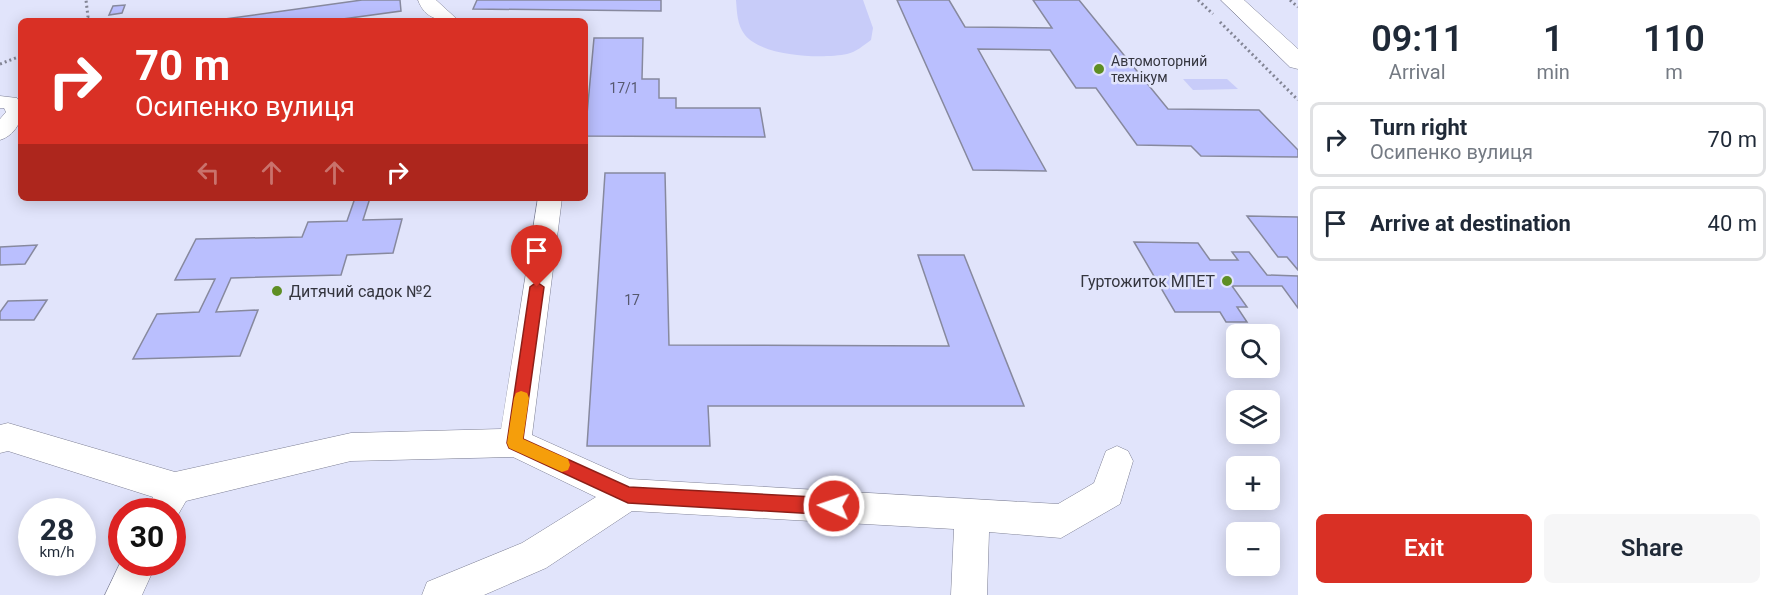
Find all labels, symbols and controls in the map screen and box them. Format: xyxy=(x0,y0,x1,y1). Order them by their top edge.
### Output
text: 09:11 xyxy=(1371,18,1463,60)
text: 1 xyxy=(1543,18,1563,60)
text: 110 xyxy=(1643,18,1705,60)
text: 70 m xyxy=(135,41,230,90)
icon: right xyxy=(36,42,114,120)
place label: Автомоторний технікум xyxy=(1111,53,1207,85)
text: Arrival xyxy=(1389,60,1446,84)
text: min xyxy=(1536,60,1570,84)
text: m xyxy=(1665,60,1683,84)
marker: Автомоторний технікум xyxy=(1092,62,1106,76)
house number: 17/1 xyxy=(609,80,639,96)
text: Осипенко вулиця xyxy=(135,91,355,123)
text: Turn right xyxy=(1370,115,1467,140)
icon: right xyxy=(1319,123,1352,156)
text: 70 m xyxy=(1708,127,1757,152)
text: Осипенко вулиця xyxy=(1370,140,1533,164)
icon: left xyxy=(192,156,225,189)
icon: ahead xyxy=(255,156,288,189)
icon: ahead xyxy=(318,156,351,189)
icon: right xyxy=(381,156,414,189)
icon: arrive xyxy=(1319,207,1352,240)
text: Arrive at destination xyxy=(1370,211,1571,236)
text: 40 m xyxy=(1708,211,1757,236)
pin xyxy=(511,225,562,287)
icon: arrive xyxy=(520,234,553,267)
place label: Гуртожиток МПЕТ xyxy=(1080,272,1215,291)
marker: Гуртожиток МПЕТ xyxy=(1220,274,1234,288)
place label: Дитячий садок №2 xyxy=(289,282,432,301)
marker: Дитячий садок №2 xyxy=(270,284,284,298)
house number: 17 xyxy=(624,292,640,308)
map controls xyxy=(1226,324,1280,576)
button: search xyxy=(1226,324,1280,378)
button: layers xyxy=(1226,390,1280,444)
button: + xyxy=(1226,456,1280,510)
position arrow xyxy=(802,474,866,538)
speed limit sign: 30 xyxy=(108,498,186,576)
text: 28 xyxy=(40,512,74,547)
button: Exit xyxy=(1316,514,1532,583)
button: Share xyxy=(1544,514,1760,583)
button: − xyxy=(1226,522,1280,576)
text: km/h xyxy=(39,543,75,561)

